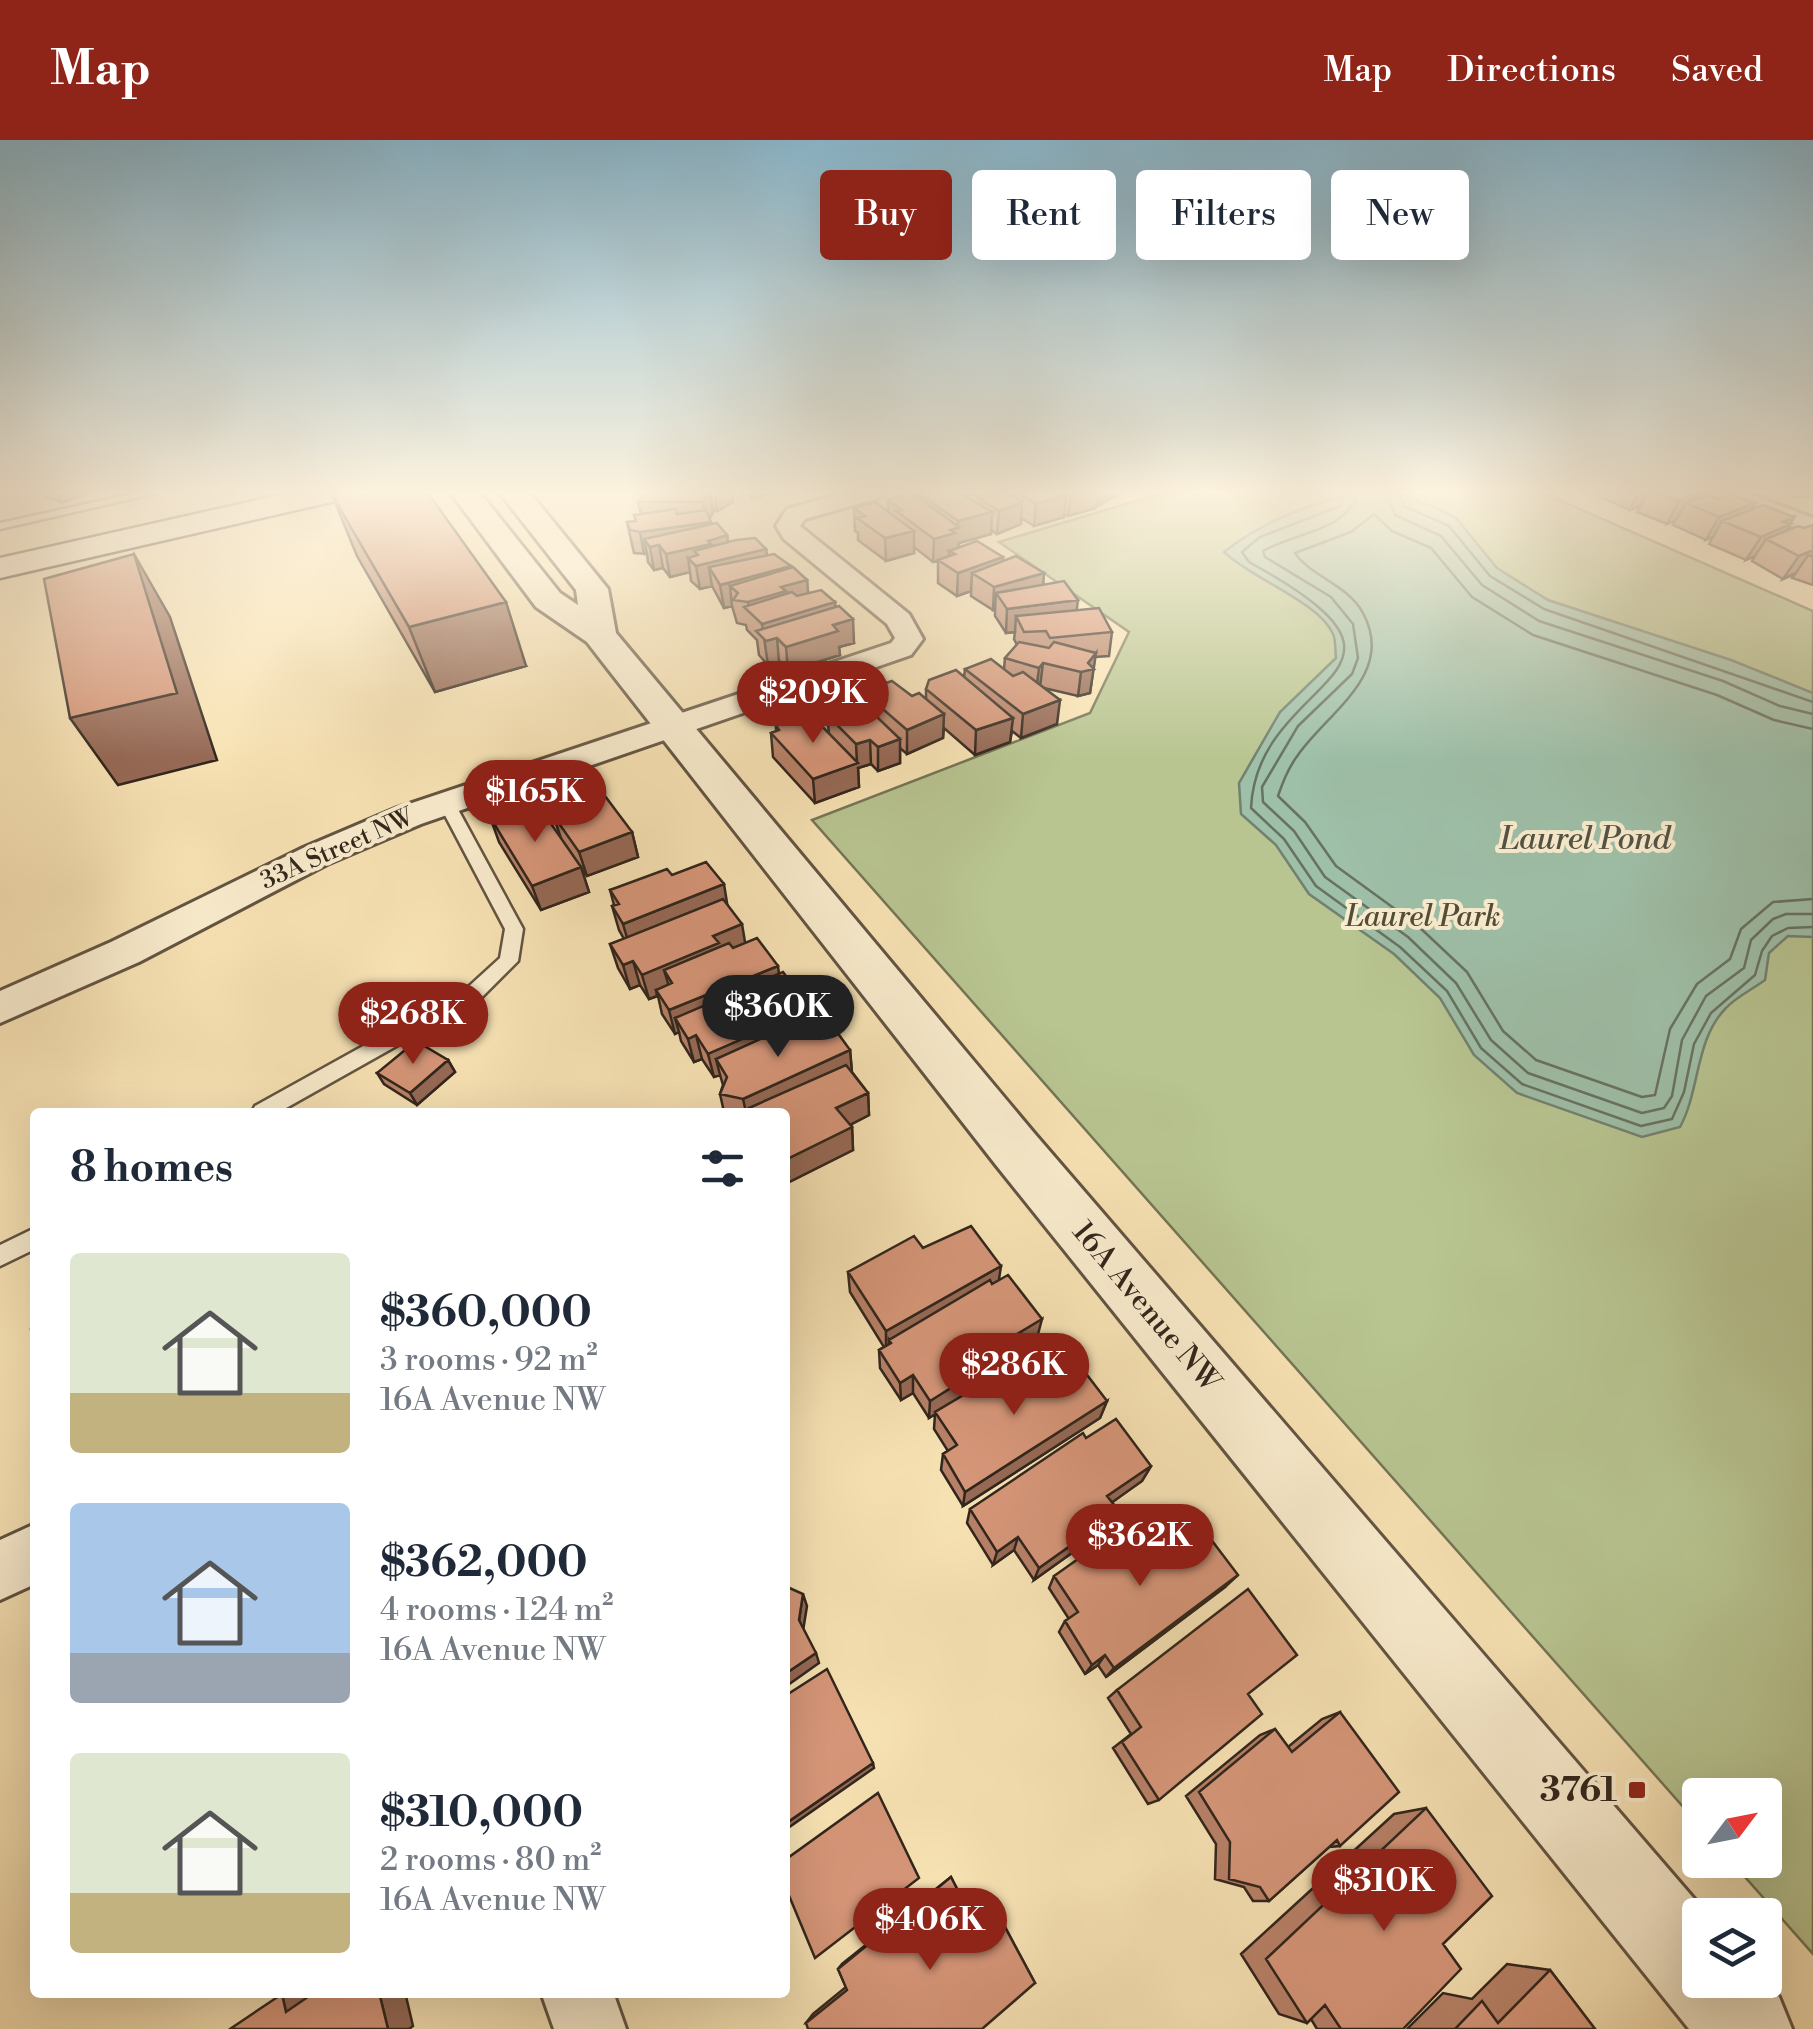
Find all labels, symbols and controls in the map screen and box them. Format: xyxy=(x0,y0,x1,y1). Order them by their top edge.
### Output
text: Map xyxy=(50,40,151,100)
text: Map xyxy=(1323,49,1392,92)
text: Directions xyxy=(1447,49,1616,92)
text: Saved xyxy=(1671,49,1763,92)
chip: Buy xyxy=(820,170,952,260)
chip: Rent xyxy=(972,170,1116,260)
chip: Filters xyxy=(1136,170,1311,260)
chip: New xyxy=(1331,170,1469,260)
pin: $209K xyxy=(743,661,883,746)
text: $209K xyxy=(759,673,867,713)
pin: $165K xyxy=(465,760,605,845)
text: $165K xyxy=(485,772,585,812)
street label: 33A Street NW xyxy=(256,801,420,897)
water label: Laurel Pond xyxy=(1499,819,1672,859)
park label: Laurel Park xyxy=(1344,898,1501,936)
pin: $360K xyxy=(708,975,848,1060)
pin: $268K xyxy=(343,982,483,1067)
text: $360K xyxy=(724,987,832,1027)
text: $268K xyxy=(360,994,466,1034)
icon: filters xyxy=(695,1141,750,1196)
text: 8 homes xyxy=(70,1142,233,1195)
street label: 16A Avenue NW xyxy=(1064,1214,1229,1401)
text: $360,000 xyxy=(380,1287,592,1340)
icon: home xyxy=(150,1293,270,1413)
pin: $286K xyxy=(944,1333,1084,1418)
text: 3 rooms · 92 m² xyxy=(380,1340,598,1380)
text: $286K xyxy=(961,1345,1067,1385)
text: 16A Avenue NW xyxy=(380,1380,605,1420)
pin: $362K xyxy=(1070,1504,1210,1589)
text: $362K xyxy=(1088,1516,1192,1556)
text: $362,000 xyxy=(380,1537,587,1590)
icon: home xyxy=(150,1543,270,1663)
text: 4 rooms · 124 m² xyxy=(380,1590,613,1630)
text: 16A Avenue NW xyxy=(380,1630,605,1670)
place label: 3761 xyxy=(1540,1769,1617,1812)
north arrow xyxy=(1682,1778,1782,1878)
map controls xyxy=(1682,1778,1782,1998)
marker: 3761 xyxy=(1626,1779,1648,1801)
text: $310,000 xyxy=(380,1787,583,1840)
icon: home xyxy=(150,1793,270,1913)
text: 2 rooms · 80 m² xyxy=(380,1840,601,1880)
pin: $310K xyxy=(1314,1849,1454,1934)
text: $310K xyxy=(1333,1861,1435,1901)
text: 16A Avenue NW xyxy=(380,1880,605,1920)
pin: $406K xyxy=(860,1888,1000,1973)
button: layers xyxy=(1682,1898,1782,1998)
text: $406K xyxy=(875,1900,985,1940)

